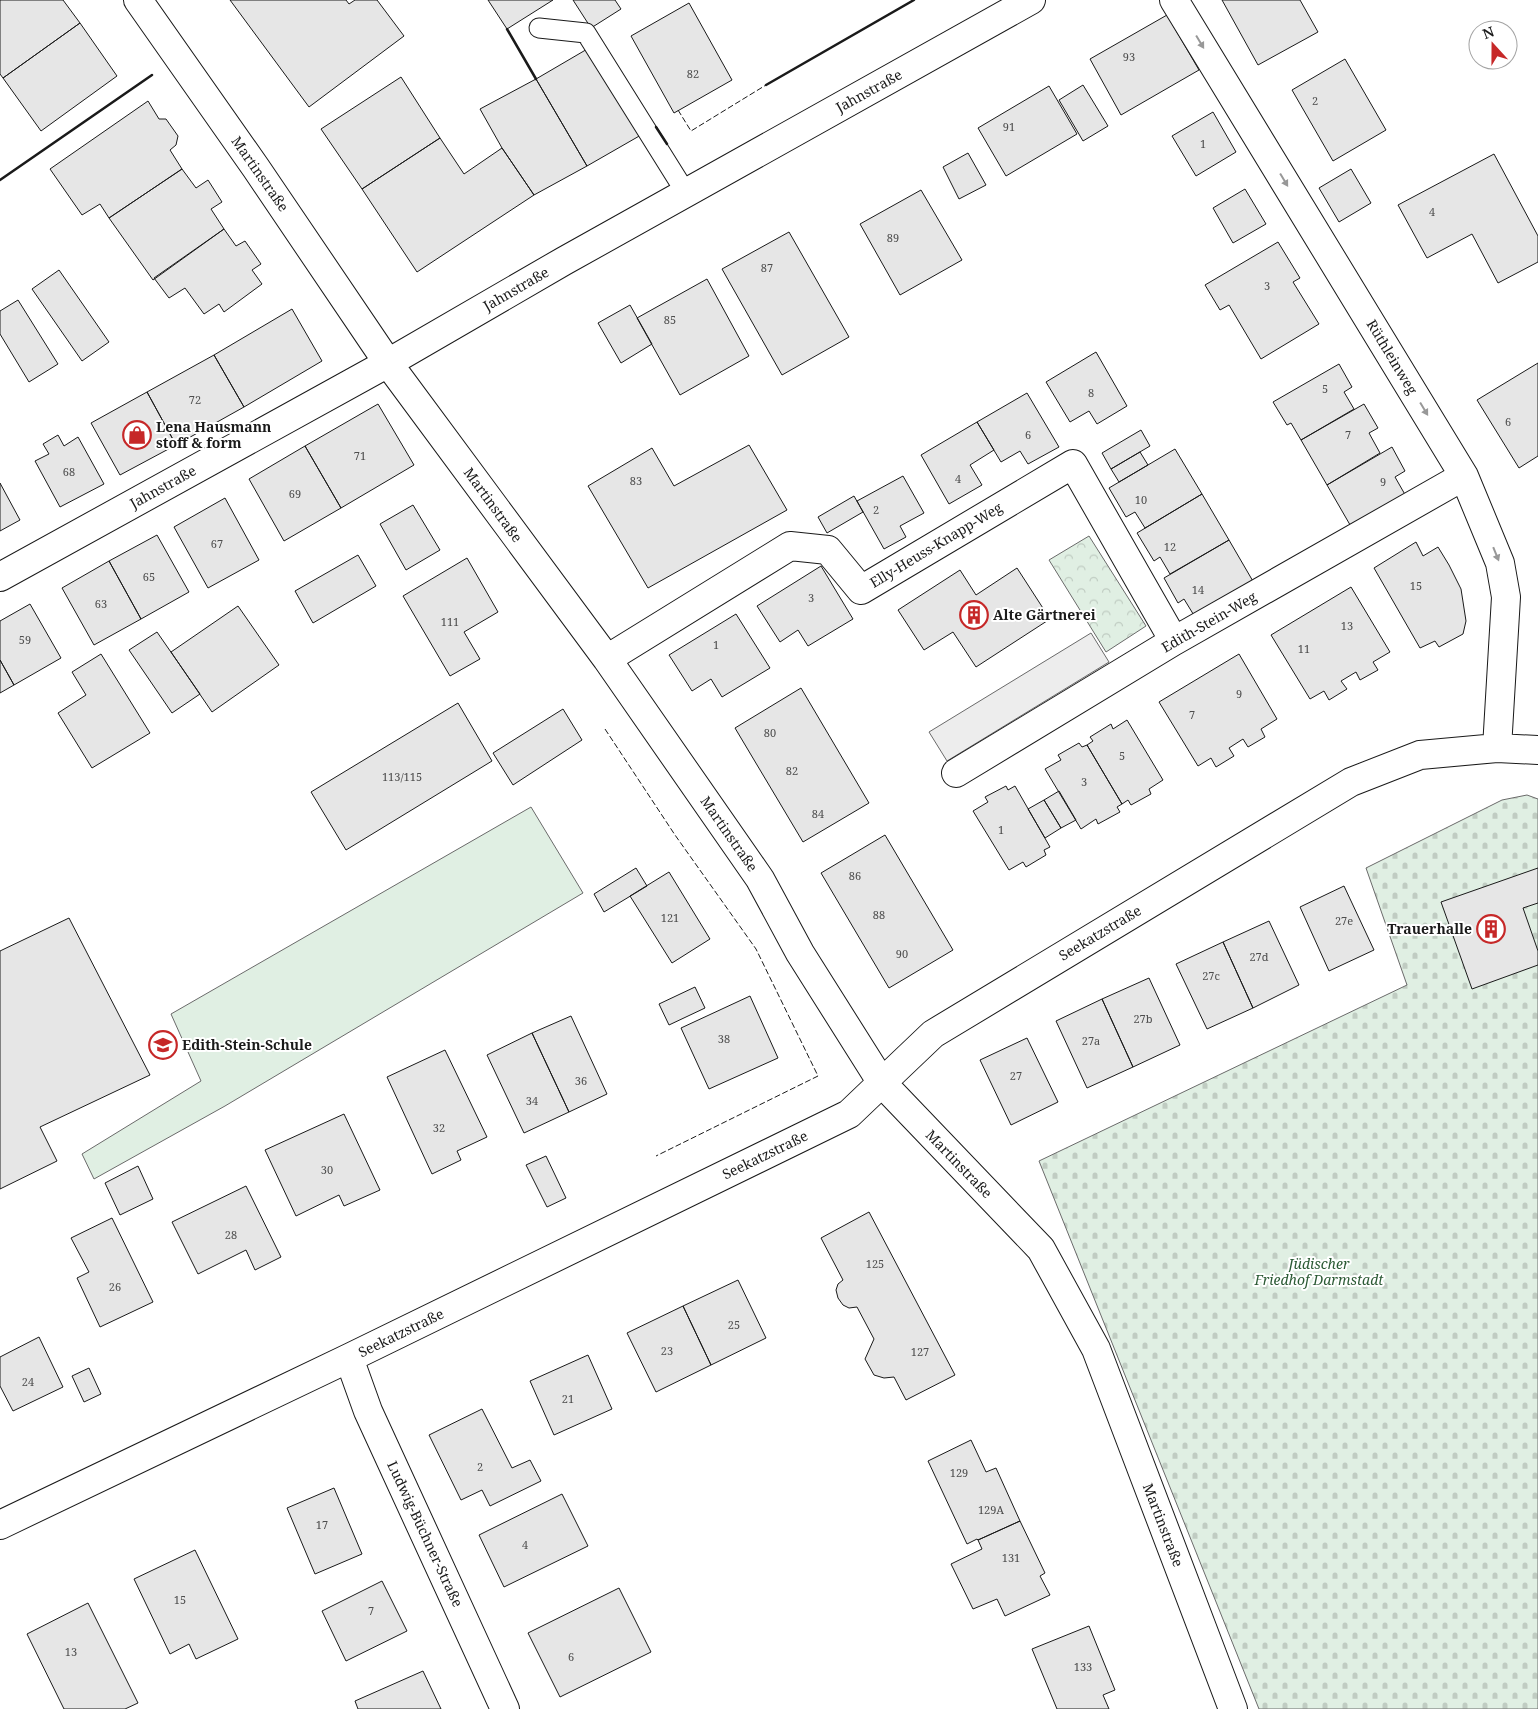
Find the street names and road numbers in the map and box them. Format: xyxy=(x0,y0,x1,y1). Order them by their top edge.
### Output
street label: Jahnstraße xyxy=(831,65,905,117)
street label: Martinstraße xyxy=(227,132,293,215)
street label: Jahnstraße xyxy=(479,262,552,315)
street label: Rüthleinweg xyxy=(1363,316,1423,398)
street label: Jahnstraße xyxy=(125,461,199,513)
street label: Martinstraße xyxy=(460,464,527,546)
street label: Elly-Heuss-Knapp-Weg xyxy=(866,497,1006,592)
street label: Edith-Stein-Weg xyxy=(1158,586,1260,656)
street label: Martinstraße xyxy=(696,792,762,875)
street label: Seekatzstraße xyxy=(1055,901,1144,965)
street label: Martinstraße xyxy=(922,1125,997,1202)
street label: Seekatzstraße xyxy=(719,1126,811,1183)
street label: Seekatzstraße xyxy=(355,1304,447,1361)
street label: Ludwig-Büchner-Straße xyxy=(383,1458,468,1610)
street label: Martinstraße xyxy=(1139,1480,1188,1569)

